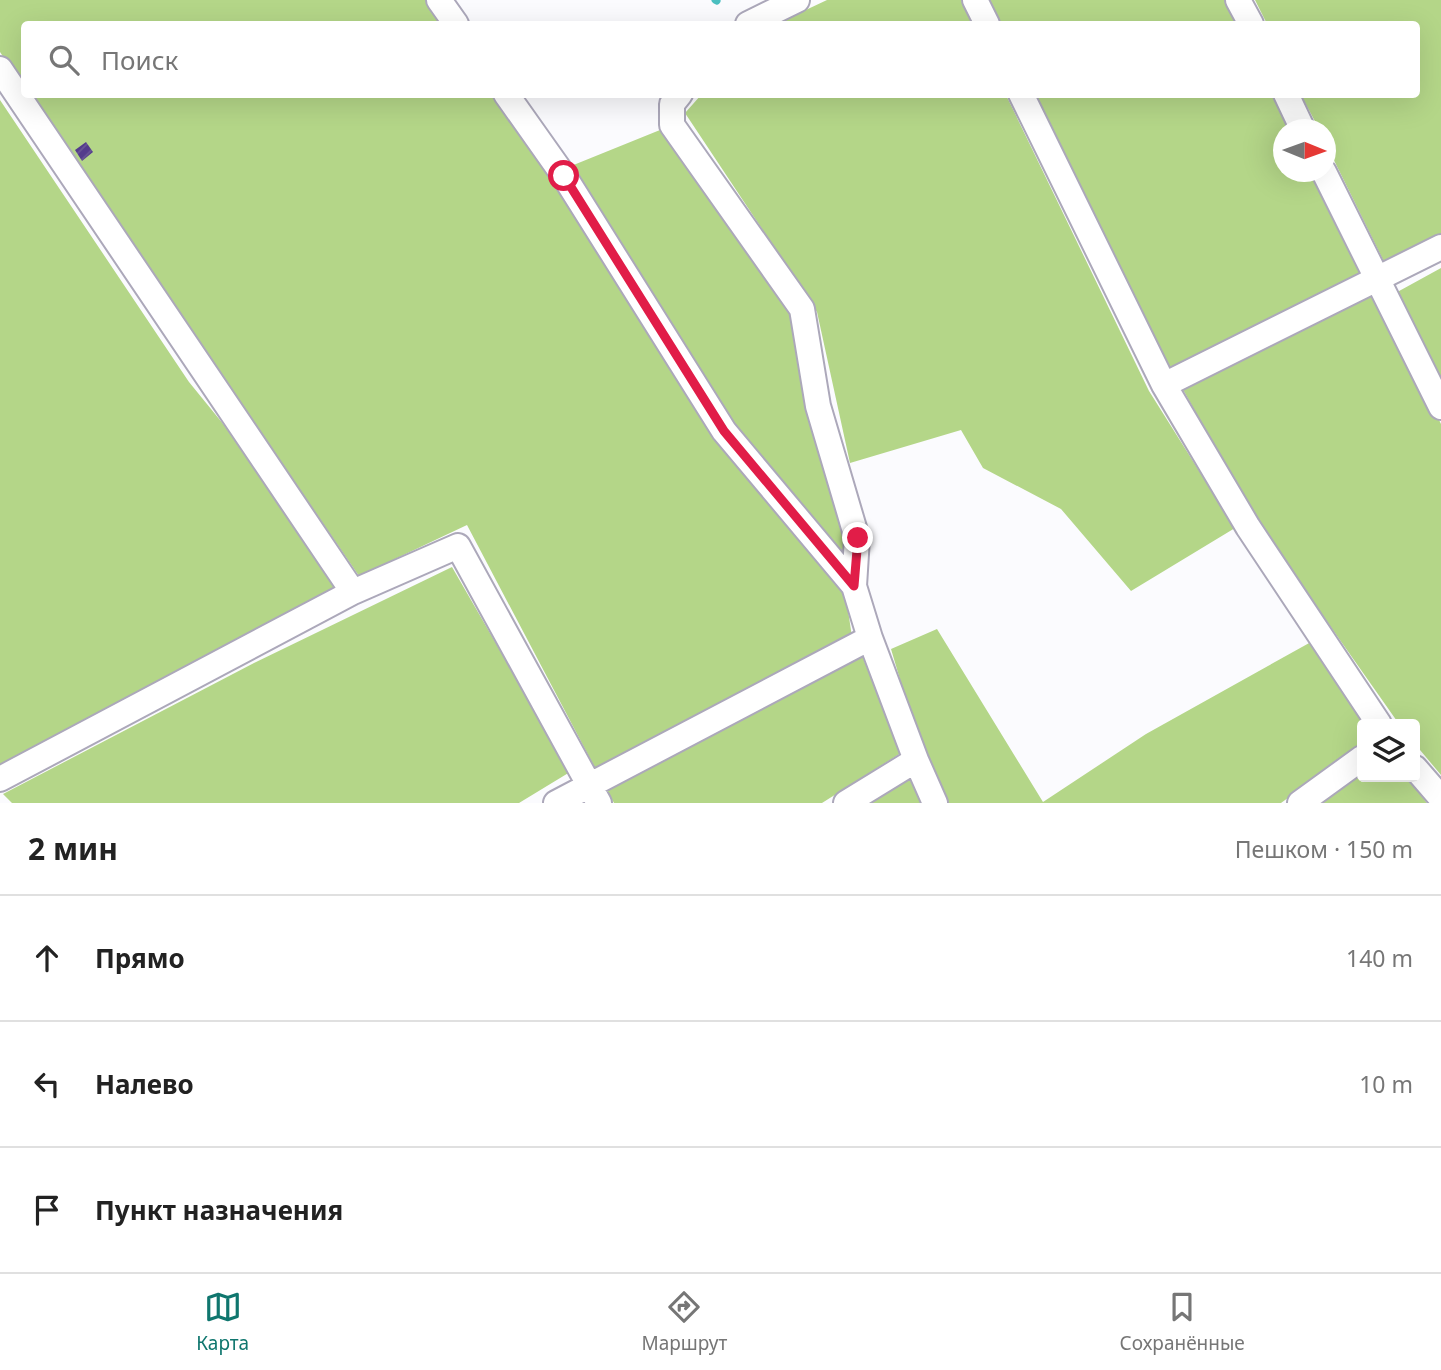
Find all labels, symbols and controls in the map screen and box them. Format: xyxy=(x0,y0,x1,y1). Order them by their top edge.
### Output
search box xyxy=(21,21,1420,98)
icon: search xyxy=(45,41,83,79)
text: Поиск xyxy=(101,42,178,78)
north arrow xyxy=(1273,119,1336,182)
route start xyxy=(548,160,579,191)
route end xyxy=(842,522,873,553)
map controls xyxy=(1357,719,1420,782)
button: layers xyxy=(1357,719,1420,782)
text: 2 мин xyxy=(28,828,118,869)
text: Пешком · 150 m xyxy=(1235,833,1413,865)
icon: ahead xyxy=(28,939,66,977)
text: Прямо xyxy=(95,940,185,976)
text: 140 m xyxy=(1346,942,1413,974)
icon: left xyxy=(28,1065,66,1103)
text: Налево xyxy=(95,1066,194,1102)
text: 10 m xyxy=(1359,1068,1413,1100)
icon: arrive xyxy=(28,1191,66,1229)
text: Пункт назначения xyxy=(95,1192,343,1228)
tab: Карта xyxy=(196,1288,249,1356)
tab: Маршрут xyxy=(641,1288,727,1356)
tab: Сохранённые xyxy=(1120,1288,1245,1356)

